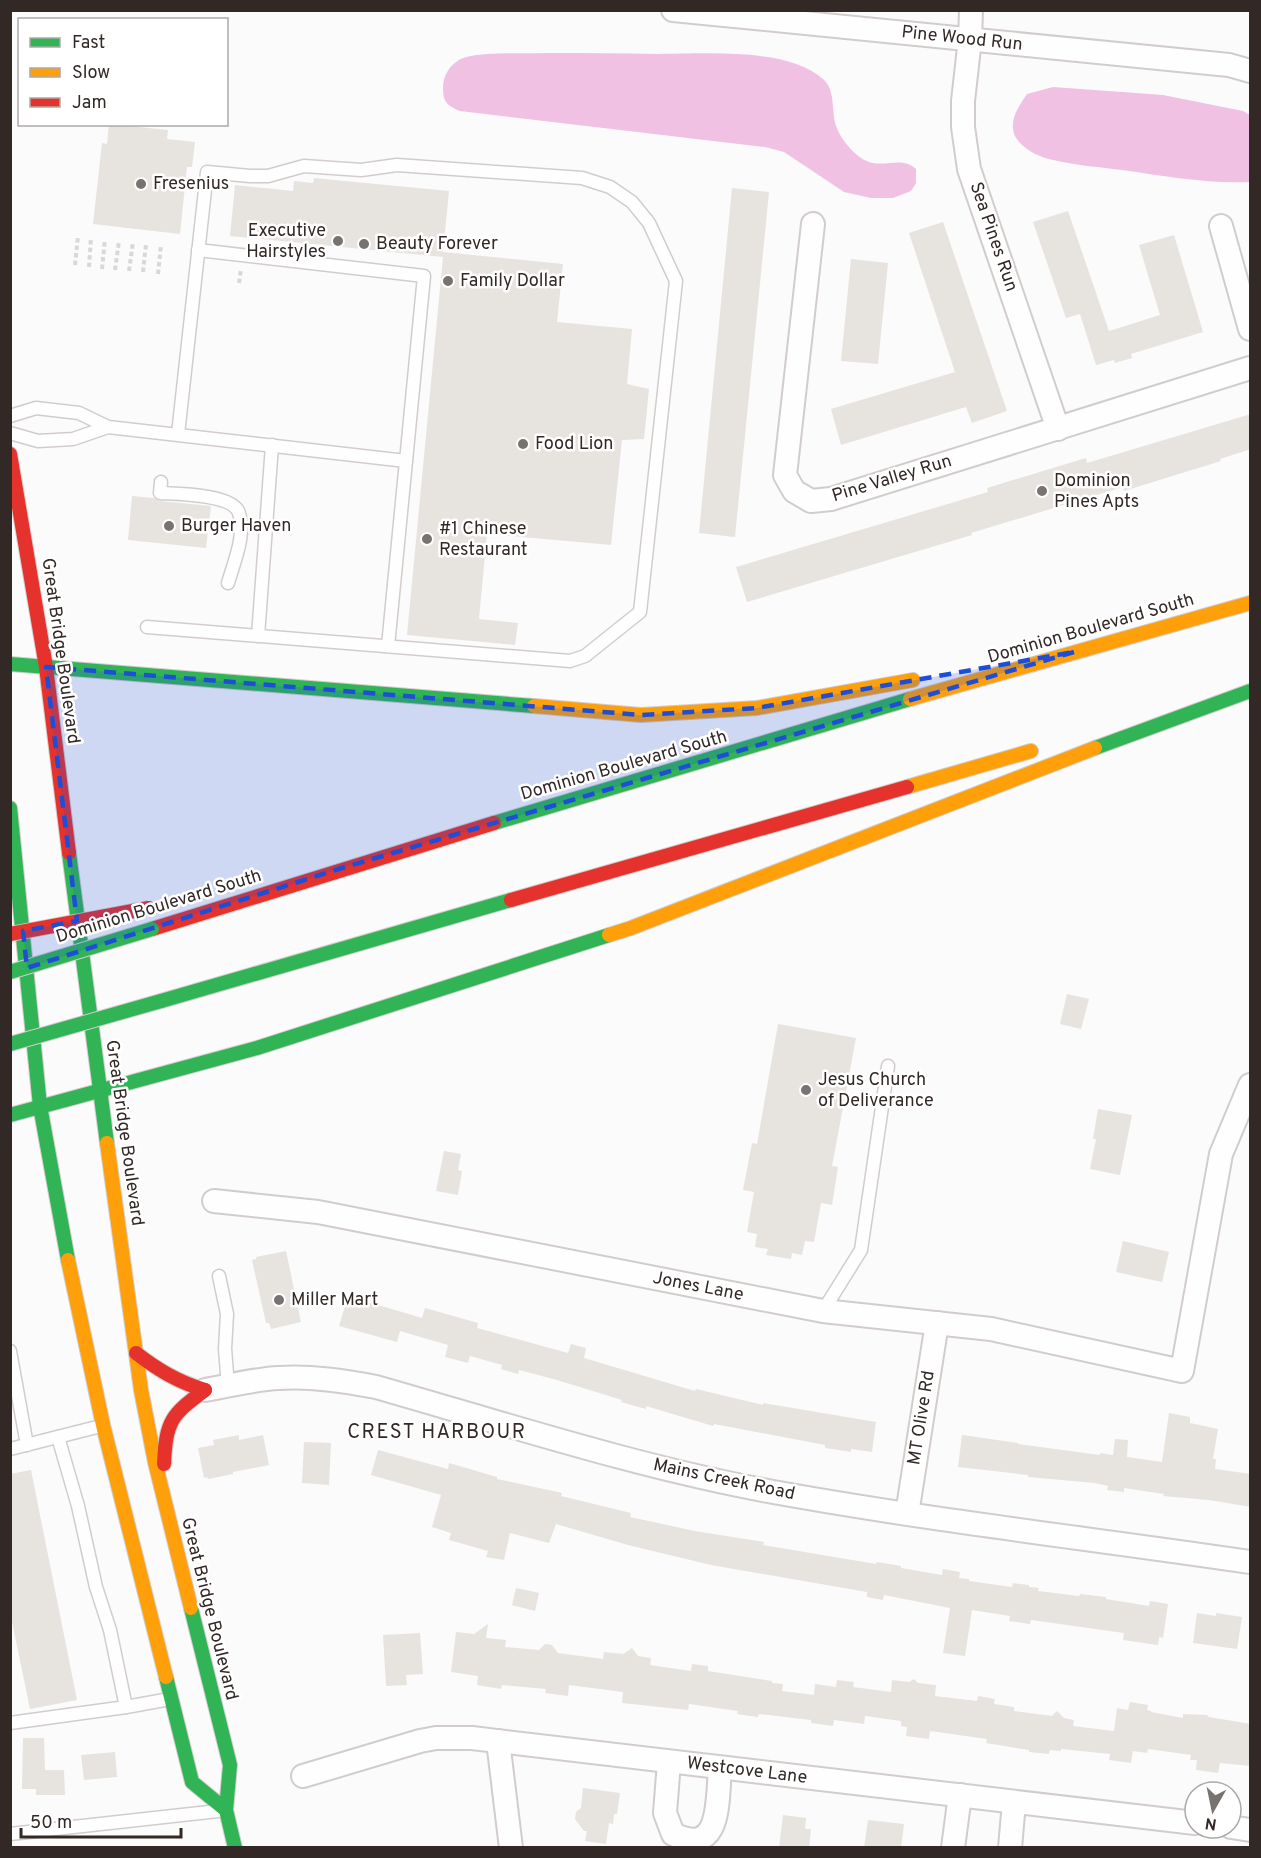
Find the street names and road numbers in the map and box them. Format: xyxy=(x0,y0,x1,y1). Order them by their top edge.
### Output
street label: Pine Wood Run xyxy=(900,21,1024,57)
street label: Sea Pines Run xyxy=(964,179,1022,295)
street label: Pine Valley Run xyxy=(829,450,955,508)
street label: Great Bridge Boulevard xyxy=(36,557,84,745)
street label: Dominion Boulevard South xyxy=(985,588,1197,670)
street label: Dominion Boulevard South xyxy=(518,725,730,807)
street label: Dominion Boulevard South xyxy=(53,865,265,949)
street label: Great Bridge Boulevard xyxy=(100,1039,148,1227)
street label: Jones Lane xyxy=(651,1267,745,1307)
street label: MT Olive Rd xyxy=(903,1369,941,1467)
street label: Mains Creek Road xyxy=(651,1454,797,1506)
street label: Great Bridge Boulevard xyxy=(175,1515,243,1703)
street label: Westcove Lane xyxy=(685,1752,809,1790)

